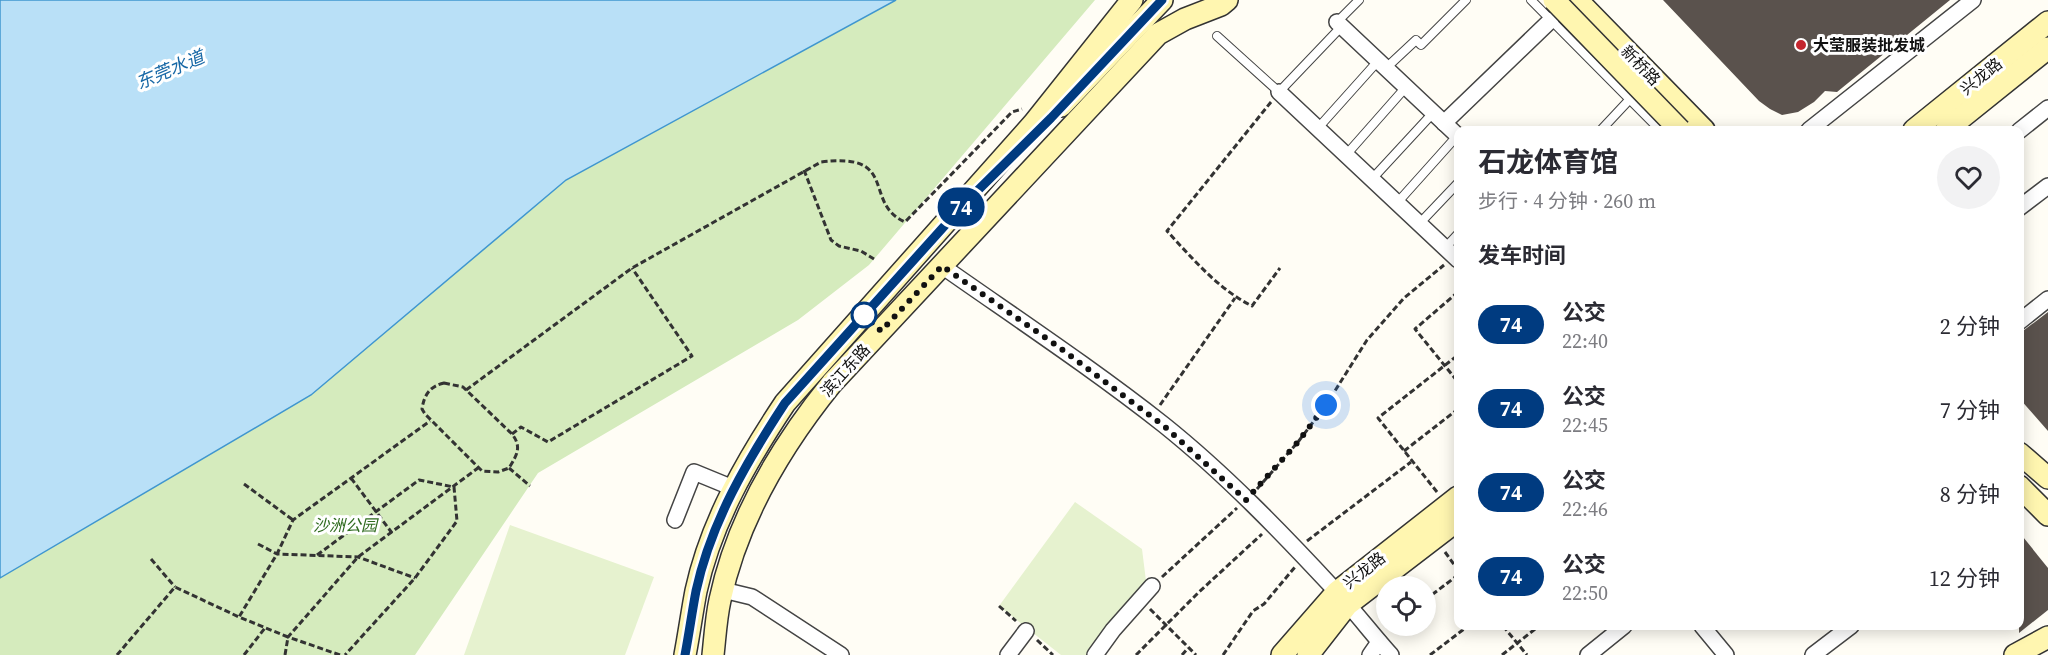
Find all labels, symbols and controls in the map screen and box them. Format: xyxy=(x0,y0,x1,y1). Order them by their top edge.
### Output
place label: 大莹服装批发城 xyxy=(1813,34,1925,56)
marker: 大莹服装批发城 xyxy=(1794,38,1808,52)
street label: 新桥路 xyxy=(1616,40,1666,90)
water label: 东莞水道 xyxy=(132,43,211,95)
street label: 兴龙路 xyxy=(1955,52,2007,100)
text: 石龙体育馆 xyxy=(1478,143,1618,181)
button: heart xyxy=(1937,146,2000,209)
text: 步行 · 4 分钟 · 260 m xyxy=(1478,187,1656,215)
line badge: 74 xyxy=(934,188,988,226)
text: 74 xyxy=(950,193,972,222)
text: 发车时间 xyxy=(1478,240,1566,270)
text: 公交 xyxy=(1562,297,1606,327)
unlabelled marker xyxy=(851,302,877,328)
text: 74 xyxy=(1500,310,1522,339)
text: 2 分钟 xyxy=(1940,311,2000,341)
text: 22:40 xyxy=(1562,327,1608,355)
street label: 滨江东路 xyxy=(815,339,875,401)
text: 公交 xyxy=(1562,381,1606,411)
your location xyxy=(1311,390,1341,420)
text: 74 xyxy=(1500,394,1522,423)
text: 7 分钟 xyxy=(1940,395,2000,425)
text: 22:45 xyxy=(1562,411,1608,439)
text: 公交 xyxy=(1562,465,1606,495)
text: 74 xyxy=(1500,478,1522,507)
text: 8 分钟 xyxy=(1940,479,2000,509)
text: 22:46 xyxy=(1562,495,1608,523)
park label: 沙洲公园 xyxy=(313,514,379,536)
street label: 兴龙路 xyxy=(1338,547,1390,593)
text: 公交 xyxy=(1562,549,1606,579)
text: 74 xyxy=(1500,562,1522,591)
text: 12 分钟 xyxy=(1929,563,2000,593)
map controls xyxy=(1376,576,1436,636)
button: locate xyxy=(1376,576,1436,636)
text: 22:50 xyxy=(1562,579,1608,607)

